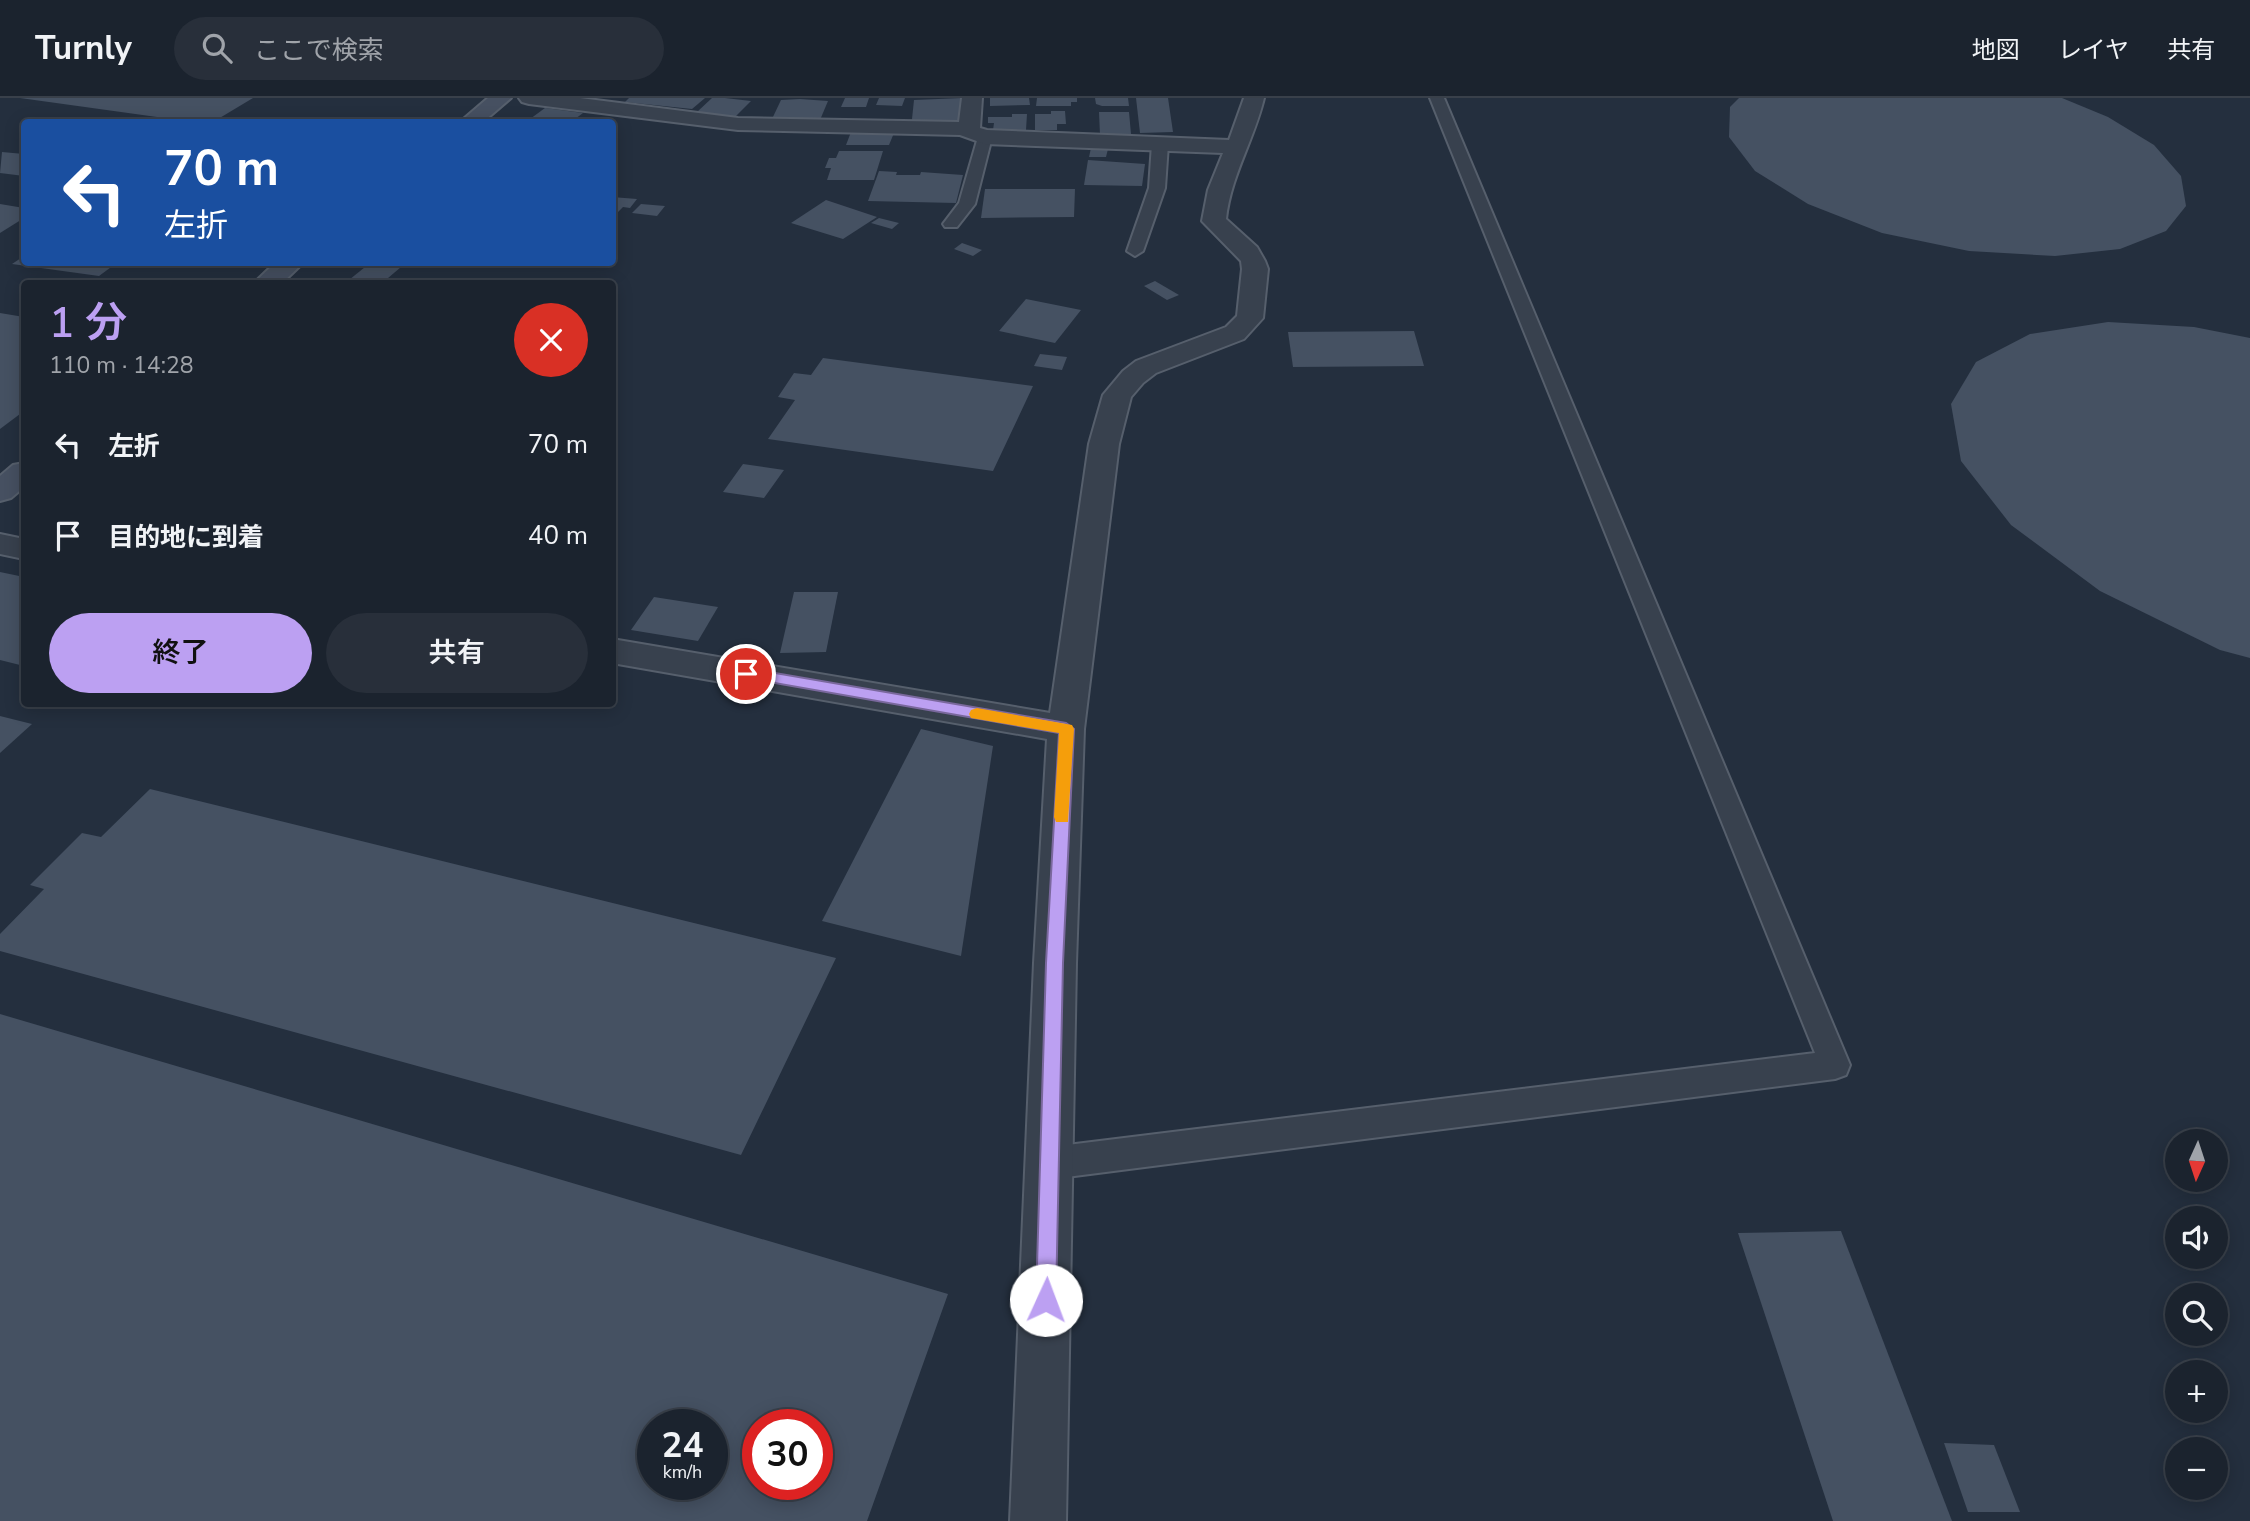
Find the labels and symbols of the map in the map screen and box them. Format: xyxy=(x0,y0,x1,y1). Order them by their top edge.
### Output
pin xyxy=(716,644,776,704)
north arrow xyxy=(2165,1129,2228,1192)
position arrow xyxy=(1009,1263,1083,1337)
speed limit sign: 30 xyxy=(742,1409,833,1500)

